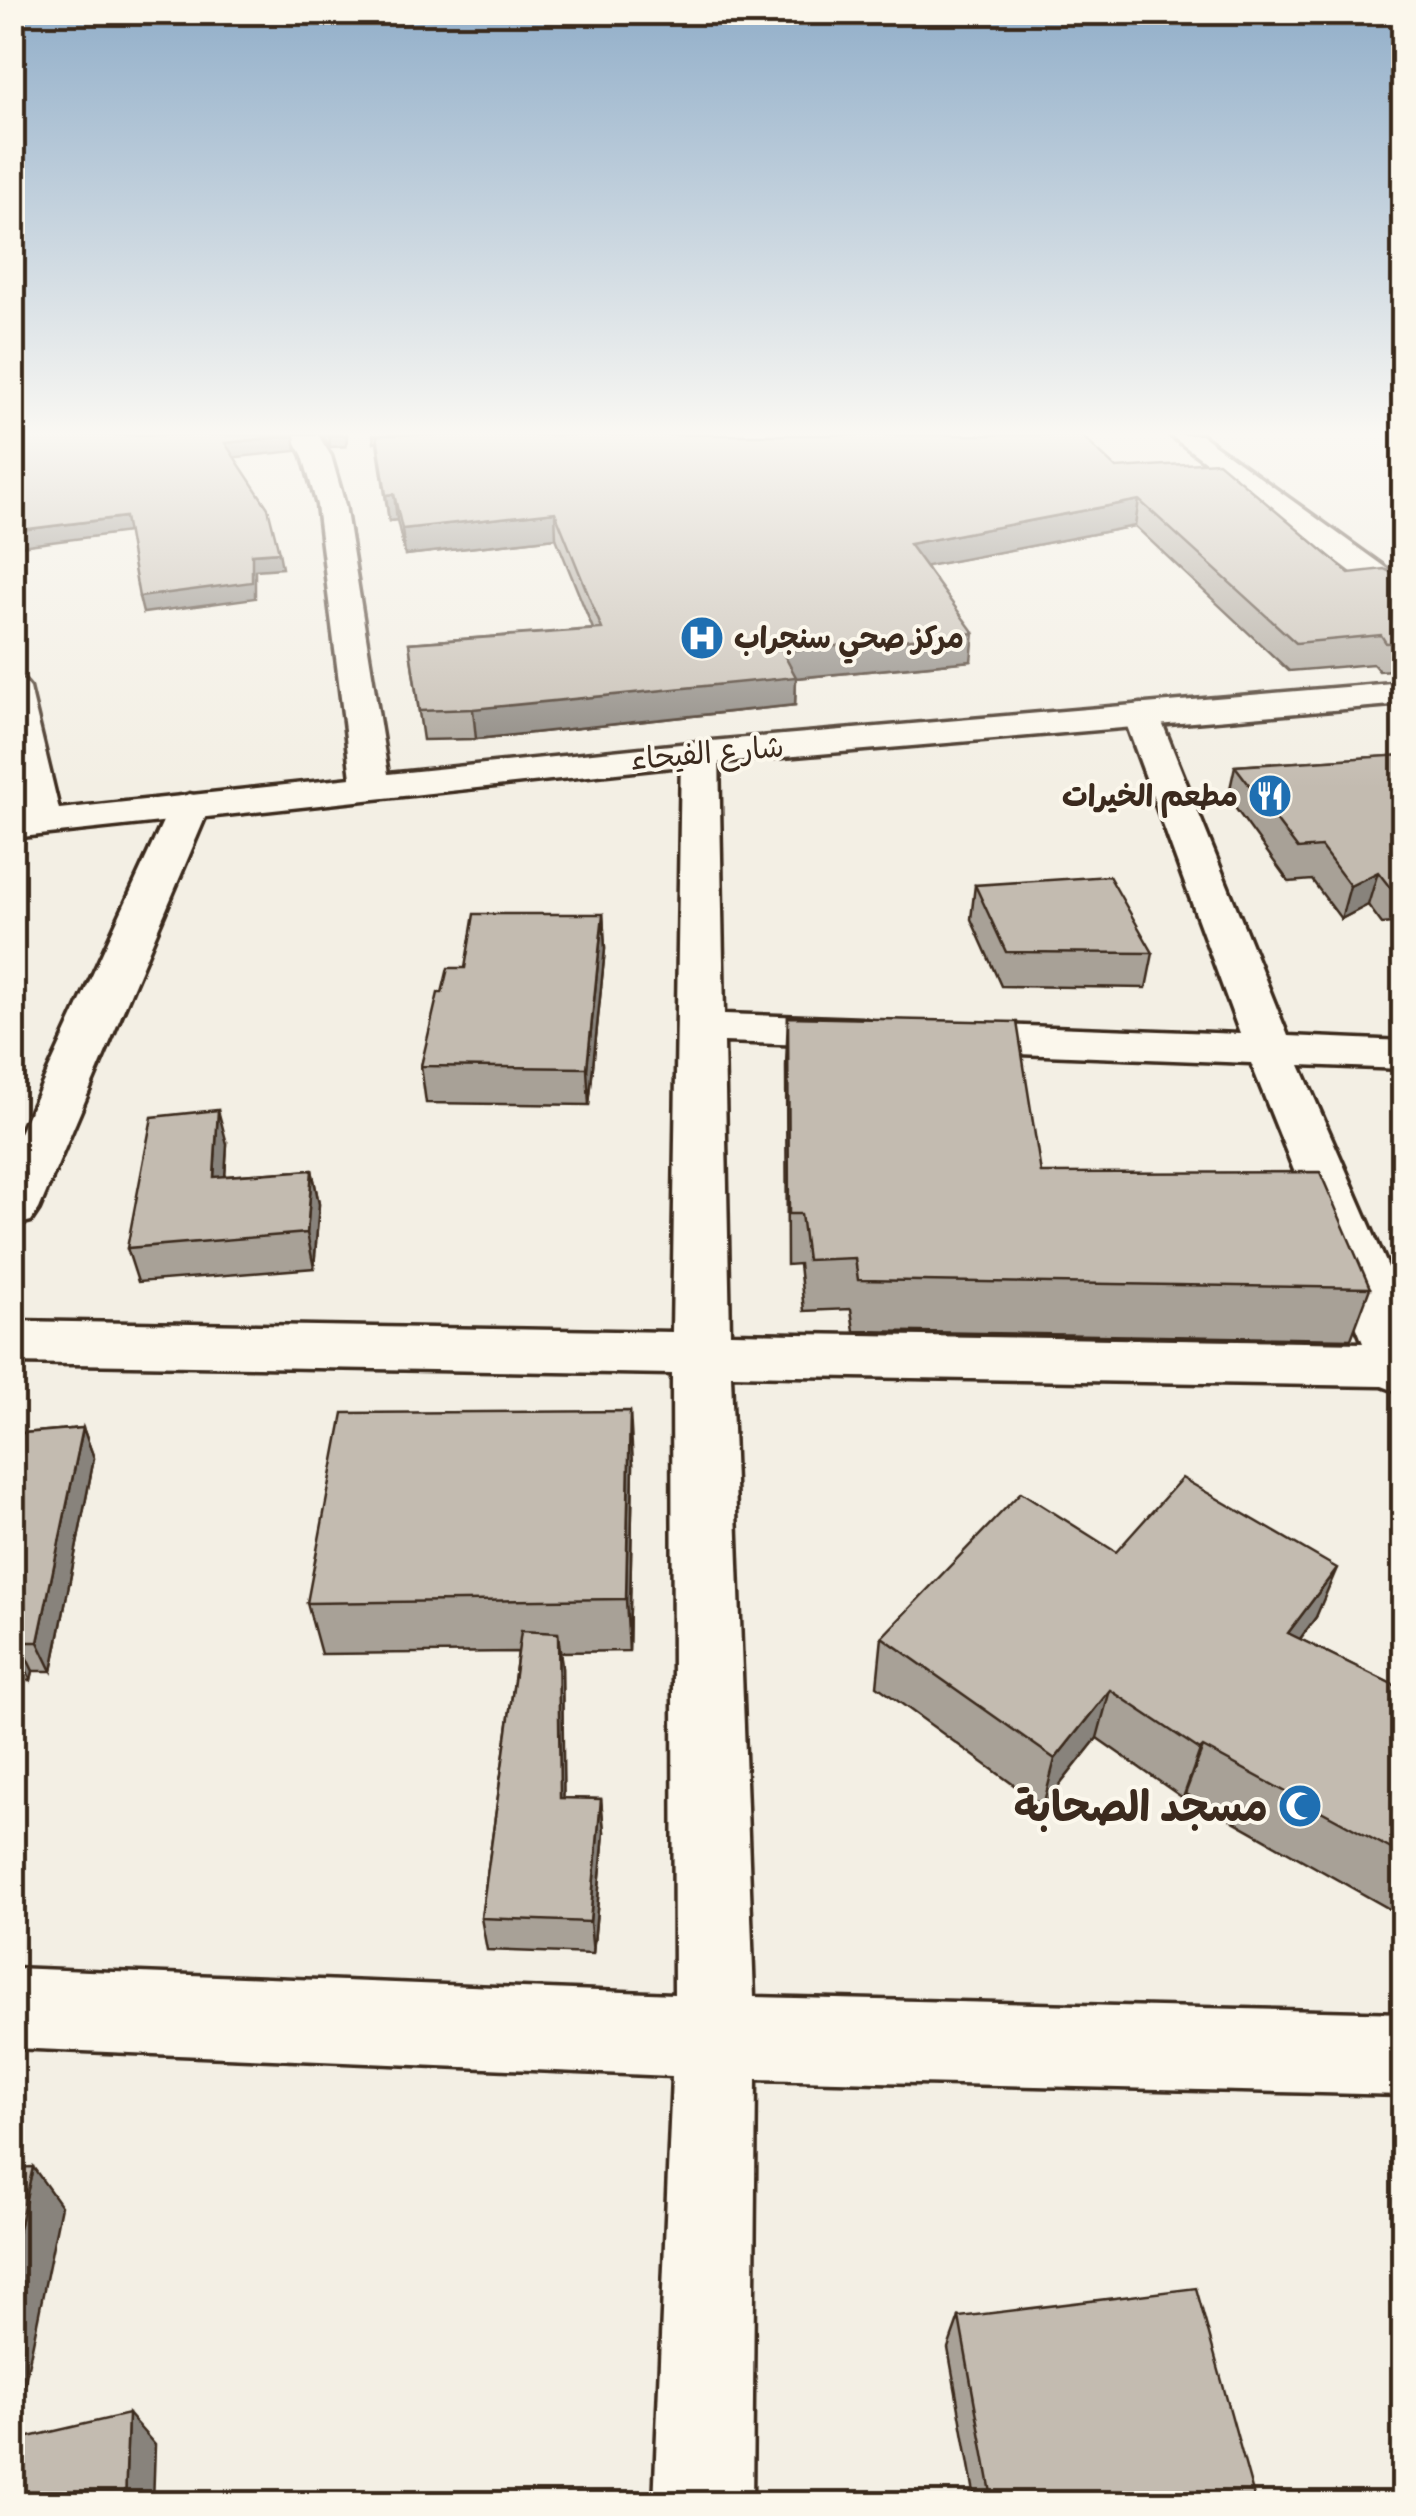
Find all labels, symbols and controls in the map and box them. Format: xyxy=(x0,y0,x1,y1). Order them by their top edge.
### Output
hospital icon: مركز صحي سنجراب xyxy=(679,615,725,661)
place label: مركز صحي سنجراب xyxy=(734,619,964,664)
street label: شارع الفيحاء xyxy=(629,727,785,781)
restaurant icon: مطعم الخيرات xyxy=(1247,773,1293,819)
place label: مطعم الخيرات xyxy=(1062,777,1238,818)
place label: مسجد الصحابة xyxy=(1014,1781,1268,1834)
mosque icon: مسجد الصحابة xyxy=(1277,1783,1323,1829)

